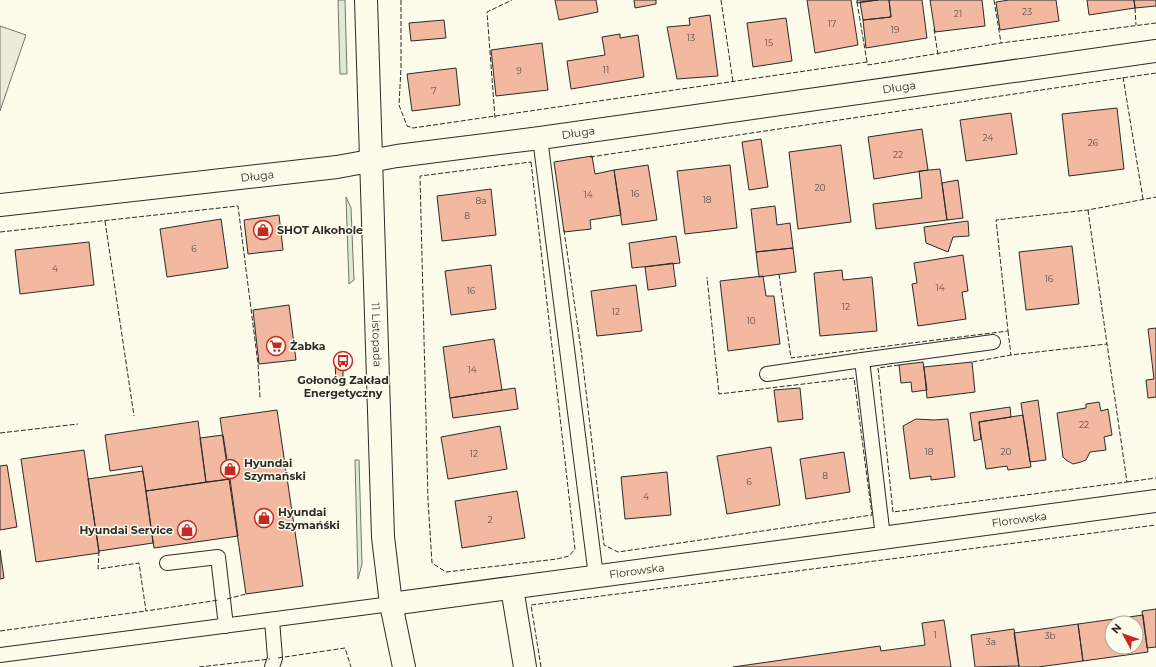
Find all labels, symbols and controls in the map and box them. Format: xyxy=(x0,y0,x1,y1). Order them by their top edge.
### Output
house number: 23 xyxy=(1022,6,1032,17)
house number: 21 xyxy=(954,8,962,19)
house number: 17 xyxy=(828,18,836,29)
house number: 19 xyxy=(891,24,900,35)
house number: 13 xyxy=(687,32,695,43)
house number: 15 xyxy=(765,37,773,48)
house number: 11 xyxy=(603,64,609,75)
house number: 9 xyxy=(516,65,522,76)
street label: Długa xyxy=(882,78,917,97)
house number: 7 xyxy=(431,85,437,96)
street label: Długa xyxy=(561,123,596,142)
house number: 24 xyxy=(983,132,993,143)
house number: 26 xyxy=(1088,137,1099,148)
house number: 22 xyxy=(893,149,903,160)
street label: Długa xyxy=(240,167,275,185)
house number: 20 xyxy=(814,182,826,193)
house number: 16 xyxy=(631,188,640,199)
house number: 14 xyxy=(583,189,593,200)
house number: 18 xyxy=(703,194,712,205)
house number: 8a xyxy=(475,195,487,206)
house number: 8 xyxy=(464,210,470,221)
shop icon: SHOT Alkohole xyxy=(252,219,274,241)
place label: SHOT Alkohole xyxy=(277,223,363,237)
house number: 6 xyxy=(191,243,197,254)
house number: 4 xyxy=(52,263,58,274)
house number: 16 xyxy=(1045,273,1054,284)
house number: 14 xyxy=(935,282,945,293)
house number: 16 xyxy=(467,285,476,296)
house number: 12 xyxy=(842,301,850,312)
street label: 11 Listopada xyxy=(369,302,385,367)
house number: 12 xyxy=(612,306,620,317)
house number: 10 xyxy=(746,315,756,326)
supermarket icon: Żabka xyxy=(265,335,287,357)
place label: Żabka xyxy=(290,339,326,353)
bus stop icon: Gołonóg Zakład Energetyczny xyxy=(332,350,354,372)
house number: 14 xyxy=(467,364,477,375)
place label: Gołonóg Zakład Energetyczny xyxy=(297,373,389,400)
house number: 22 xyxy=(1079,419,1089,430)
house number: 18 xyxy=(925,446,934,457)
house number: 20 xyxy=(1000,446,1012,457)
house number: 12 xyxy=(470,448,478,459)
place label: Hyundai Szymański xyxy=(244,456,306,483)
shop icon: Hyundai Szymański xyxy=(219,458,241,480)
house number: 8 xyxy=(822,470,828,481)
house number: 6 xyxy=(746,476,752,487)
house number: 4 xyxy=(643,491,649,502)
place label: Hyundai Szymańśki xyxy=(278,505,340,532)
shop icon: Hyundai Szymańśki xyxy=(253,507,275,529)
street label: Florowska xyxy=(991,509,1048,530)
house number: 2 xyxy=(487,514,493,525)
shop icon: Hyundai Service xyxy=(176,519,198,541)
place label: Hyundai Service xyxy=(79,523,173,537)
street label: Florowska xyxy=(608,560,665,582)
north arrow xyxy=(1104,615,1144,655)
text: N xyxy=(1108,621,1125,636)
house number: 1 xyxy=(933,629,937,640)
house number: 3b xyxy=(1044,630,1056,641)
house number: 3a xyxy=(986,636,996,647)

